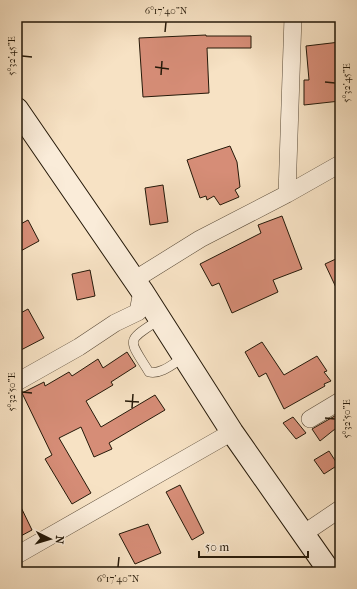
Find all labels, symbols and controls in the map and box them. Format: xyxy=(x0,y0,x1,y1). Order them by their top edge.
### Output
text: 6°17'40"N xyxy=(145,5,188,17)
text: 5°32'45"E xyxy=(6,36,18,76)
text: 5°32'45"E xyxy=(341,63,353,103)
text: 5°32'50"E xyxy=(6,372,18,412)
text: 5°32'50"E xyxy=(341,399,353,439)
north arrow xyxy=(30,519,70,559)
scale bar xyxy=(199,533,308,559)
text: N xyxy=(53,535,66,545)
text: 50 m xyxy=(205,540,229,554)
text: 6°17'40"N xyxy=(97,573,140,585)

